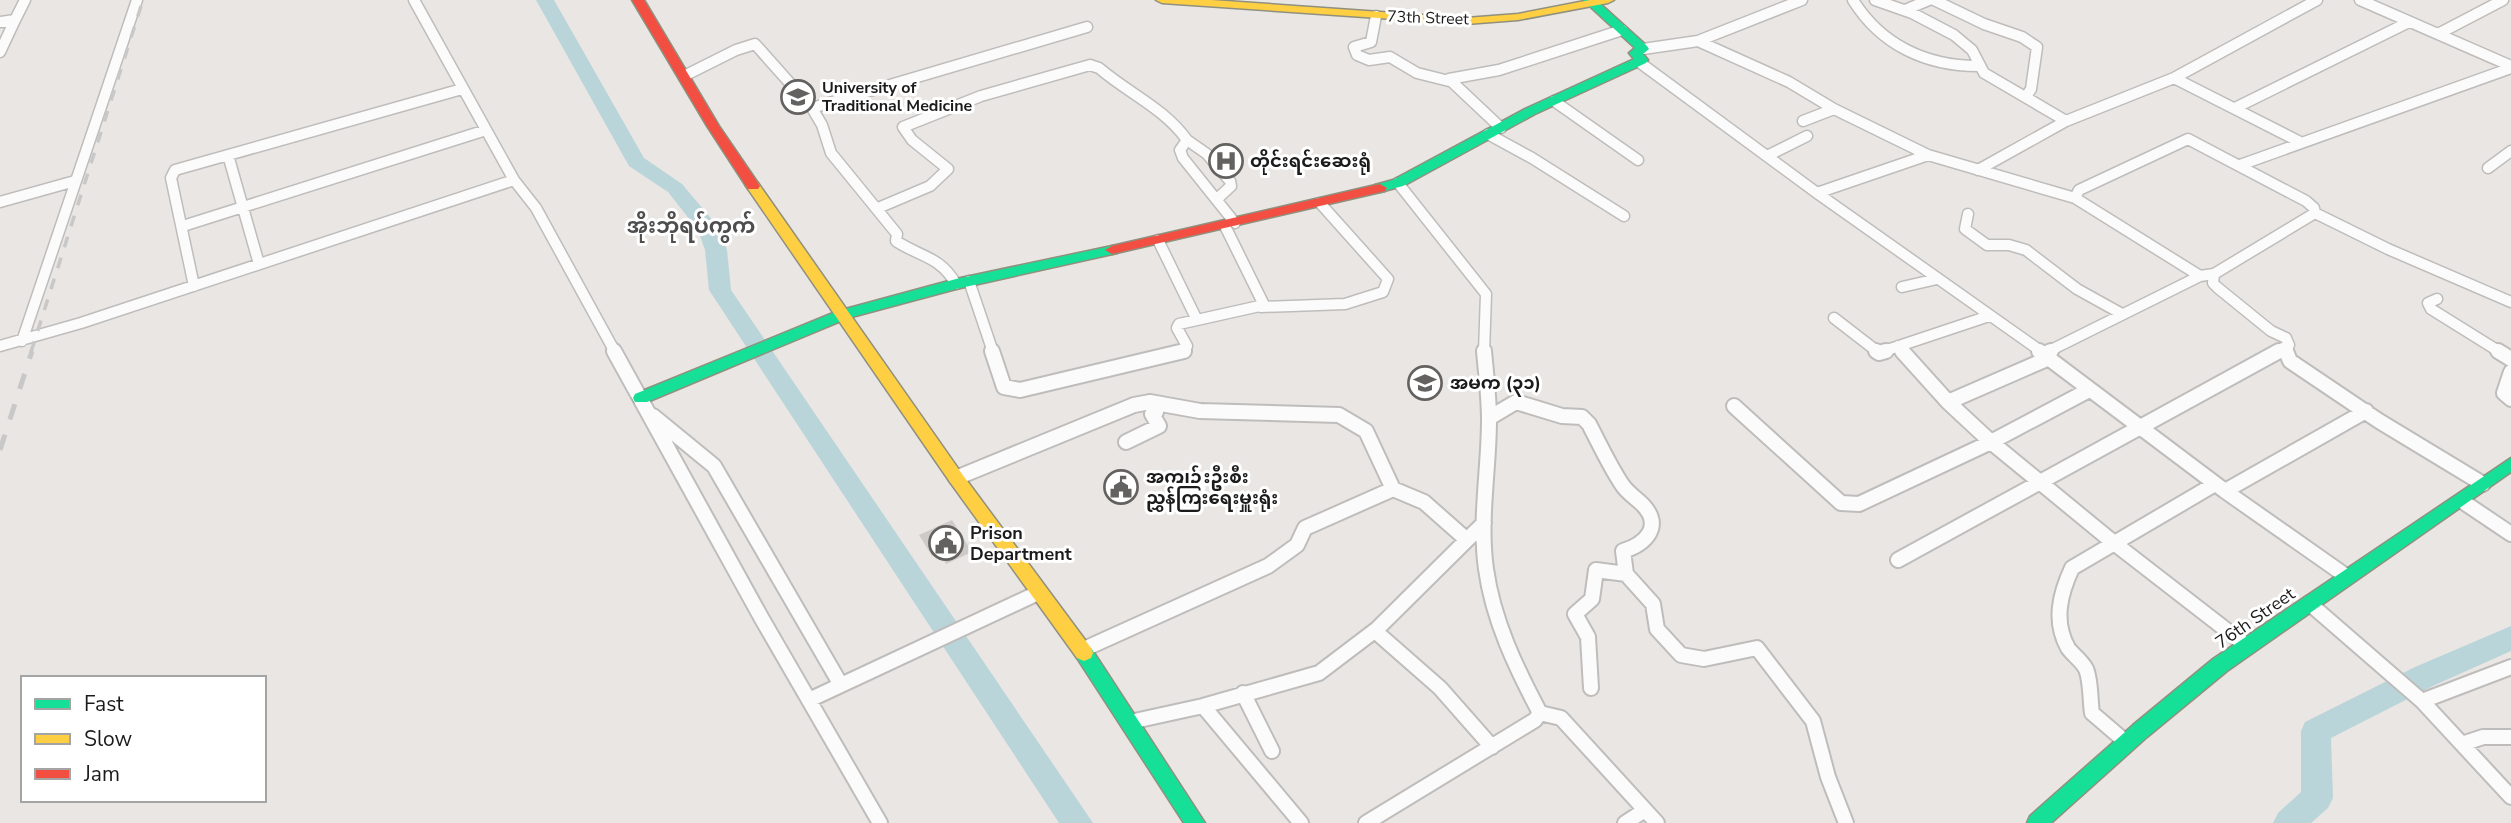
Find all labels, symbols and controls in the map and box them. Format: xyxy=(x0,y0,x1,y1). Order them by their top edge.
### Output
street label: 73th Street xyxy=(1387,6,1470,30)
place label: University of Traditional Medicine xyxy=(822,77,973,117)
school or university icon: University of Traditional Medicine xyxy=(779,78,817,116)
hospital icon: တိုင်းရင်းဆေးရုံ xyxy=(1207,142,1245,180)
place label: တိုင်းရင်းဆေးရုံ xyxy=(1250,149,1371,175)
district label: အိုးဘိုရပ်ကွက် xyxy=(627,210,755,243)
school or university icon: အမက (၃၁) xyxy=(1406,364,1444,402)
place label: အမက (၃၁) xyxy=(1450,371,1541,397)
place label: အကျဉ်းဦးစီး ညွှန်ကြးရေးမှူးရုံး xyxy=(1146,465,1278,512)
public building icon: အကျဉ်းဦးစီး ညွှန်ကြးရေးမှူးရုံး xyxy=(1102,468,1140,506)
place label: Prison Department xyxy=(970,521,1072,566)
public building icon: Prison Department xyxy=(927,524,965,562)
street label: 76th Street xyxy=(2210,581,2300,654)
legend xyxy=(21,676,266,802)
text: Fast xyxy=(84,690,124,718)
text: Slow xyxy=(84,725,133,753)
text: Jam xyxy=(83,760,120,788)

